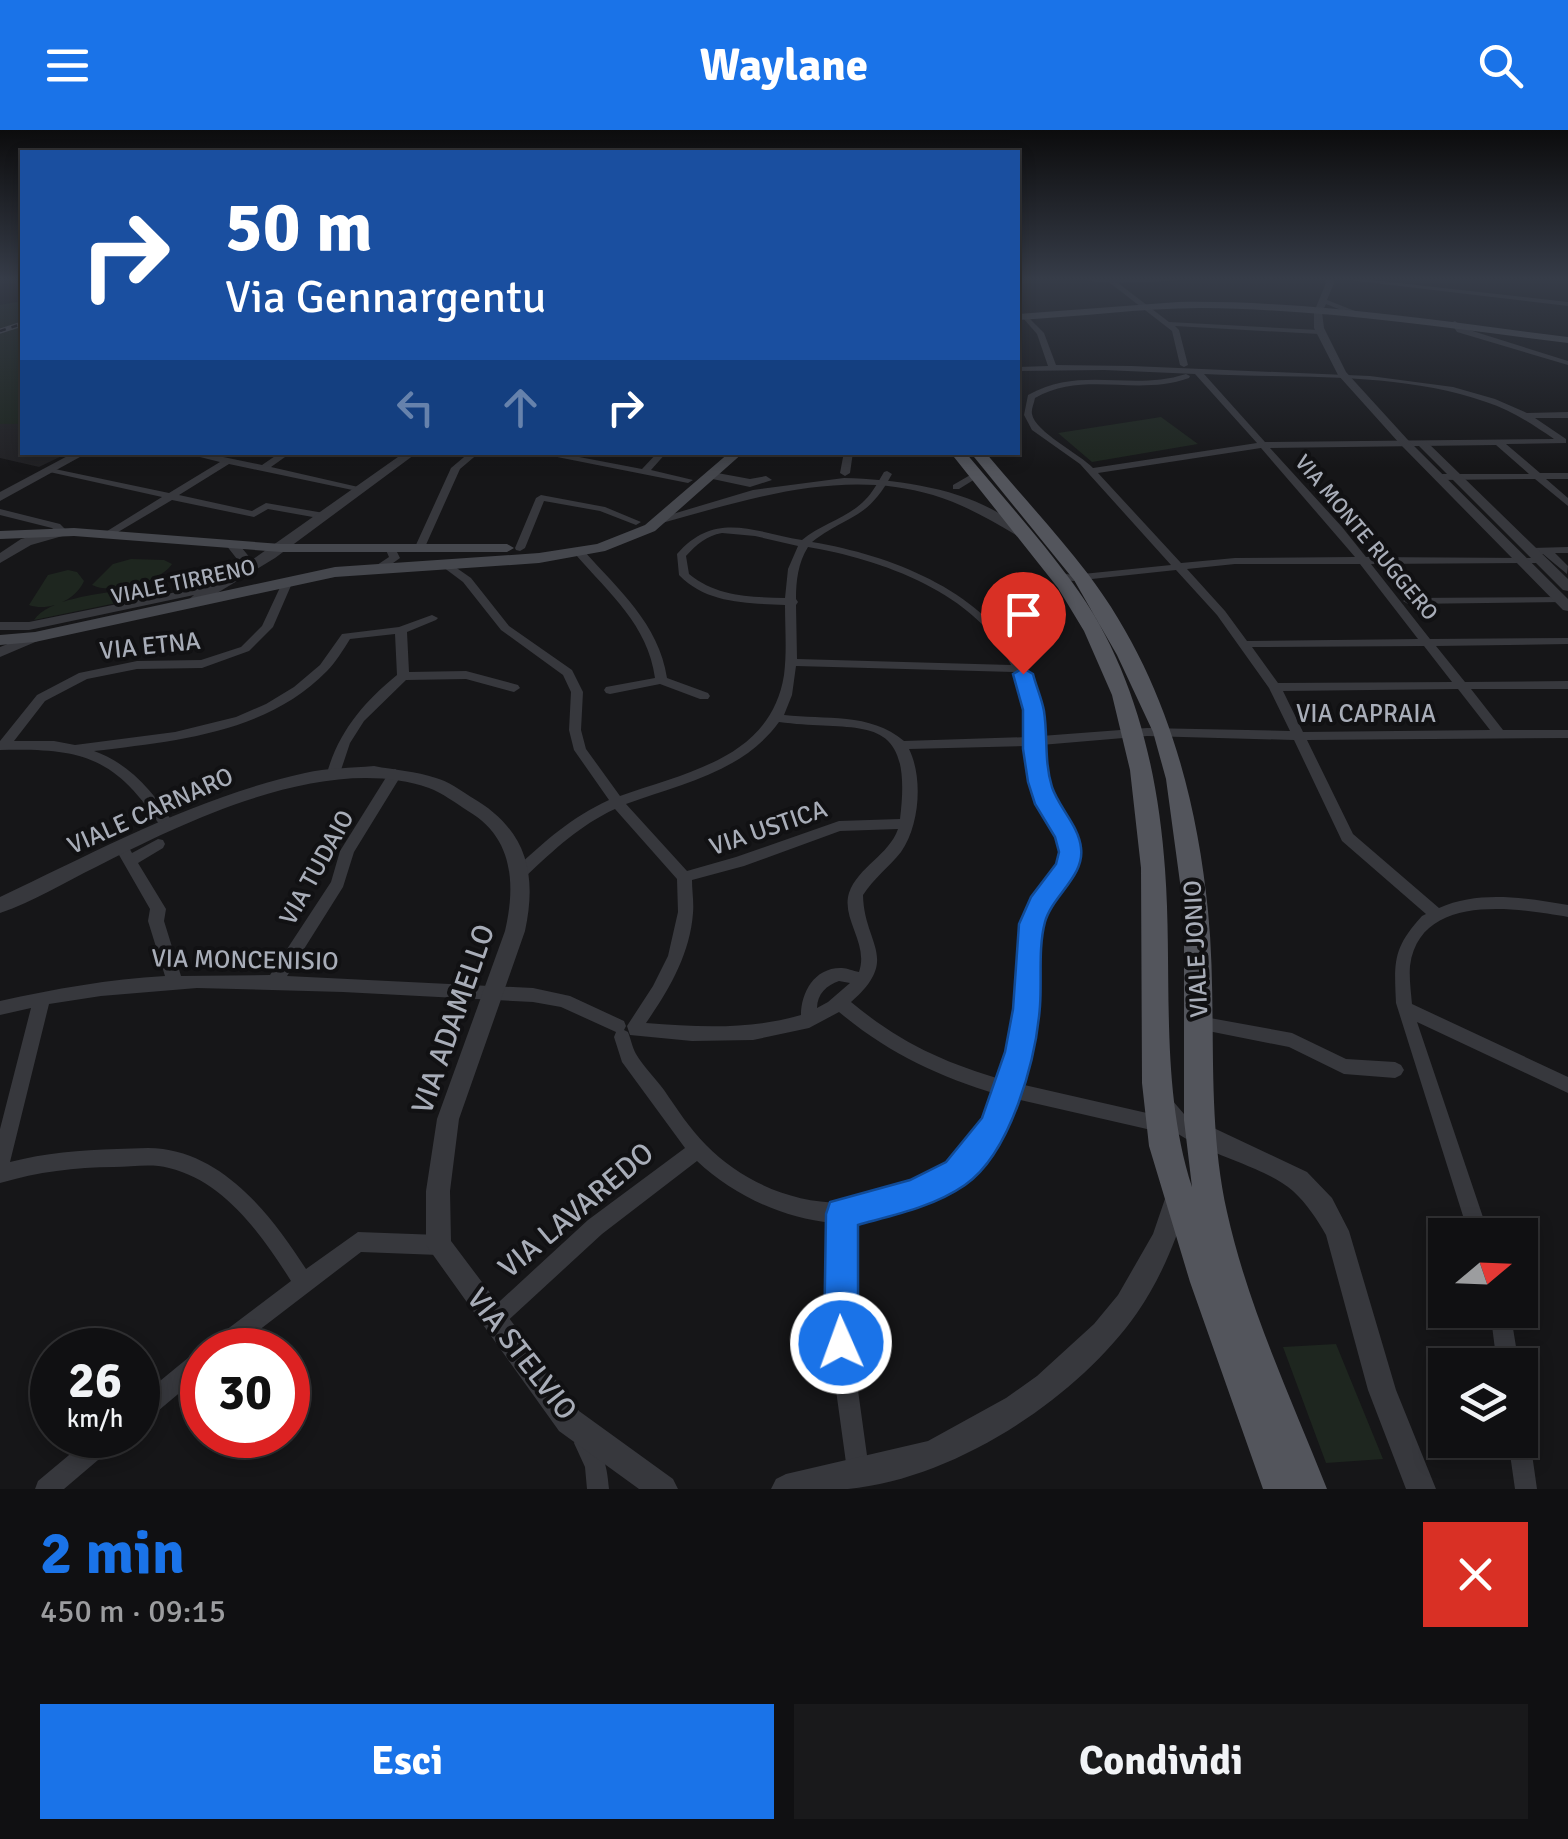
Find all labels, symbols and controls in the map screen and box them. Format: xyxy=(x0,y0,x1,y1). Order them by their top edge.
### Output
icon: menu xyxy=(40,38,95,93)
text: Waylane xyxy=(700,38,868,93)
icon: search xyxy=(1473,38,1528,93)
text: 50 m xyxy=(225,184,373,270)
icon: right xyxy=(60,190,190,320)
text: Via Gennargentu xyxy=(225,270,546,325)
icon: left xyxy=(388,380,443,435)
icon: ahead xyxy=(493,380,548,435)
icon: right xyxy=(598,380,653,435)
street label: VIA MONTE RUGGERO xyxy=(1289,449,1444,626)
street label: VIALE TIRRENO xyxy=(109,553,258,610)
pin xyxy=(981,572,1066,675)
icon: arrive xyxy=(996,587,1051,642)
street label: VIA ETNA xyxy=(98,625,202,666)
street label: VIA CAPRAIA xyxy=(1296,698,1436,729)
street label: VIALE CARNARO xyxy=(63,760,238,861)
street label: VIA USTICA xyxy=(705,793,831,862)
street label: VIA TUDAIO xyxy=(272,804,361,930)
street label: VIALE JONIO xyxy=(1176,879,1215,1019)
street label: VIA ADAMELLO xyxy=(404,920,503,1119)
street label: VIA MONCENISIO xyxy=(151,942,339,977)
street label: VIA LAVAREDO xyxy=(491,1135,662,1286)
north arrow xyxy=(1428,1218,1538,1328)
map controls xyxy=(1428,1218,1538,1458)
street label: VIA STELVIO xyxy=(459,1281,585,1428)
position arrow xyxy=(789,1291,893,1395)
speed limit sign: 30 xyxy=(180,1328,310,1458)
button: layers xyxy=(1428,1348,1538,1458)
text: 26 xyxy=(68,1350,122,1412)
text: km/h xyxy=(67,1403,123,1434)
text: 2 min xyxy=(40,1517,185,1591)
button: close xyxy=(1423,1522,1528,1627)
text: 450 m · 09:15 xyxy=(40,1592,226,1631)
button: Esci xyxy=(40,1704,774,1819)
button: Condividi xyxy=(794,1704,1528,1819)

